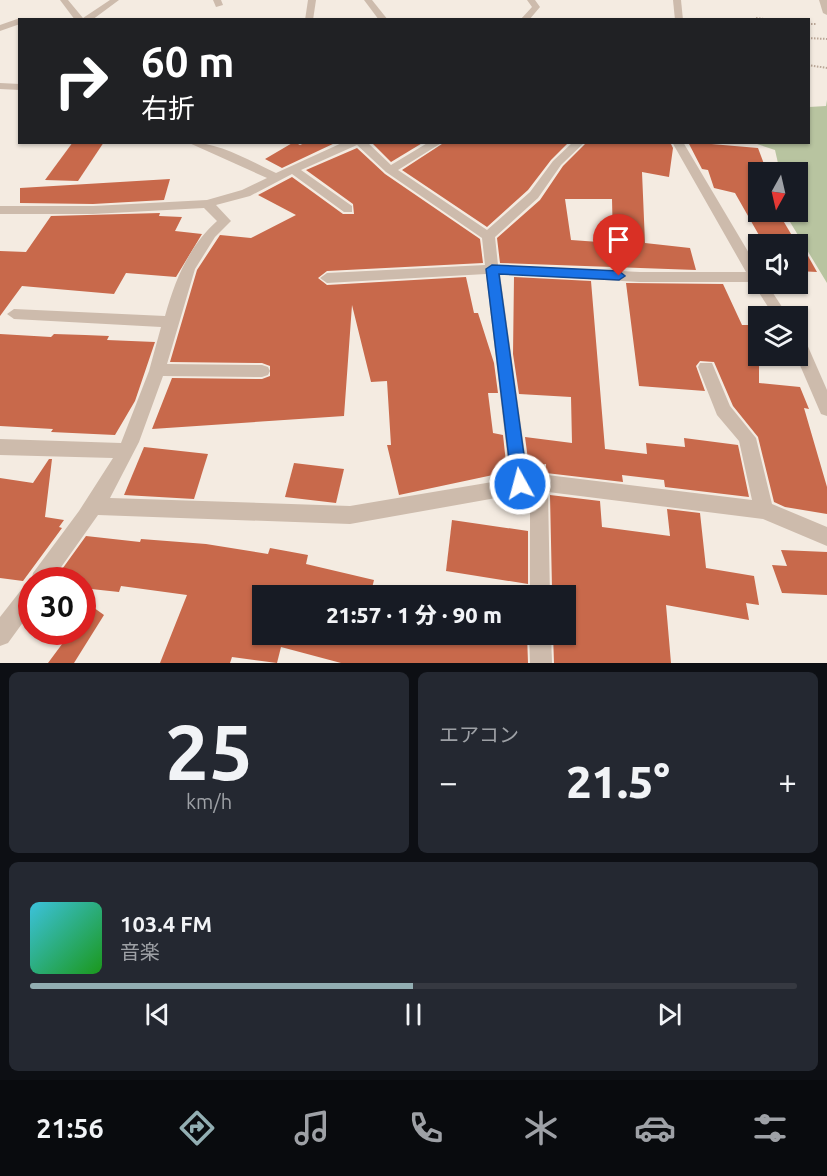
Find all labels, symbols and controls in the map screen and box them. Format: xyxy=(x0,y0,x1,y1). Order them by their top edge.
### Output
text: 60 m xyxy=(141,38,235,85)
icon: right xyxy=(42,42,120,120)
text: 右折 xyxy=(141,93,195,123)
north arrow xyxy=(748,162,808,222)
map controls xyxy=(748,162,808,366)
pin xyxy=(593,214,644,276)
icon: arrive xyxy=(602,223,635,256)
button: sound xyxy=(748,234,808,294)
button: layers xyxy=(748,306,808,366)
position arrow xyxy=(488,452,552,516)
speed limit sign: 30 xyxy=(18,567,96,645)
text: 21:57 · 1 分 · 90 m xyxy=(326,602,502,627)
text: 25 xyxy=(165,707,253,795)
text: エアコン xyxy=(439,723,519,746)
text: 21.5° xyxy=(566,756,670,807)
text: − xyxy=(439,763,458,800)
text: + xyxy=(778,763,797,800)
text: km/h xyxy=(186,790,232,813)
text: 103.4 FM xyxy=(120,911,212,936)
text: 音楽 xyxy=(120,940,160,963)
icon: previous xyxy=(141,998,174,1031)
icon: pause xyxy=(397,998,430,1031)
icon: next xyxy=(653,998,686,1031)
icon: directions xyxy=(176,1107,218,1149)
icon: music xyxy=(291,1107,333,1149)
icon: phone xyxy=(405,1107,447,1149)
icon: climate xyxy=(520,1107,562,1149)
icon: car xyxy=(634,1107,676,1149)
icon: filters xyxy=(749,1107,791,1149)
text: 21:56 xyxy=(36,1113,104,1143)

